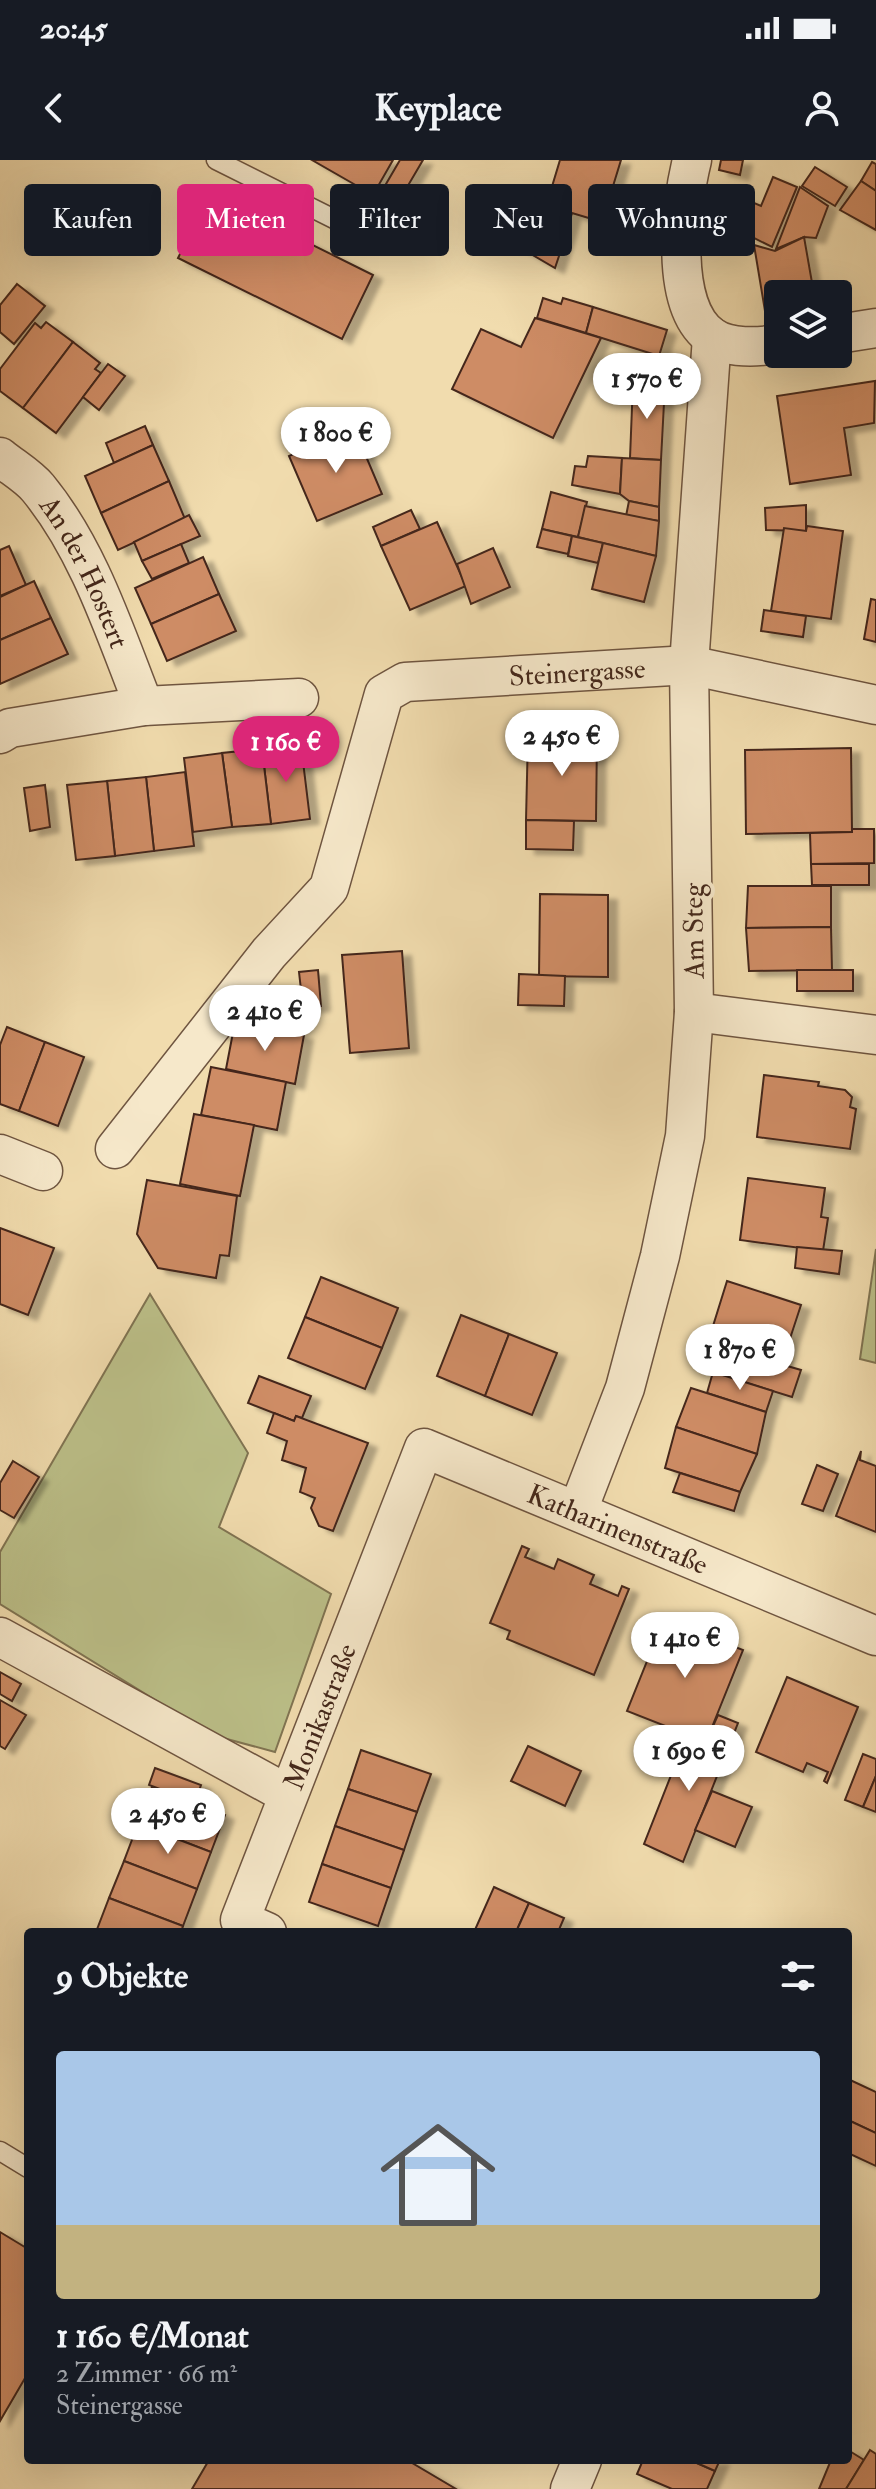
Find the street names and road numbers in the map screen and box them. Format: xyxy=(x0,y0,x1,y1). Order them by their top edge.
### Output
street label: An der Hostert xyxy=(31,489,136,654)
street label: Steinergasse xyxy=(508,652,647,695)
street label: Am Steg xyxy=(676,882,713,980)
street label: Katharinenstraße xyxy=(522,1477,713,1583)
street label: Monikastraße xyxy=(276,1639,365,1795)

